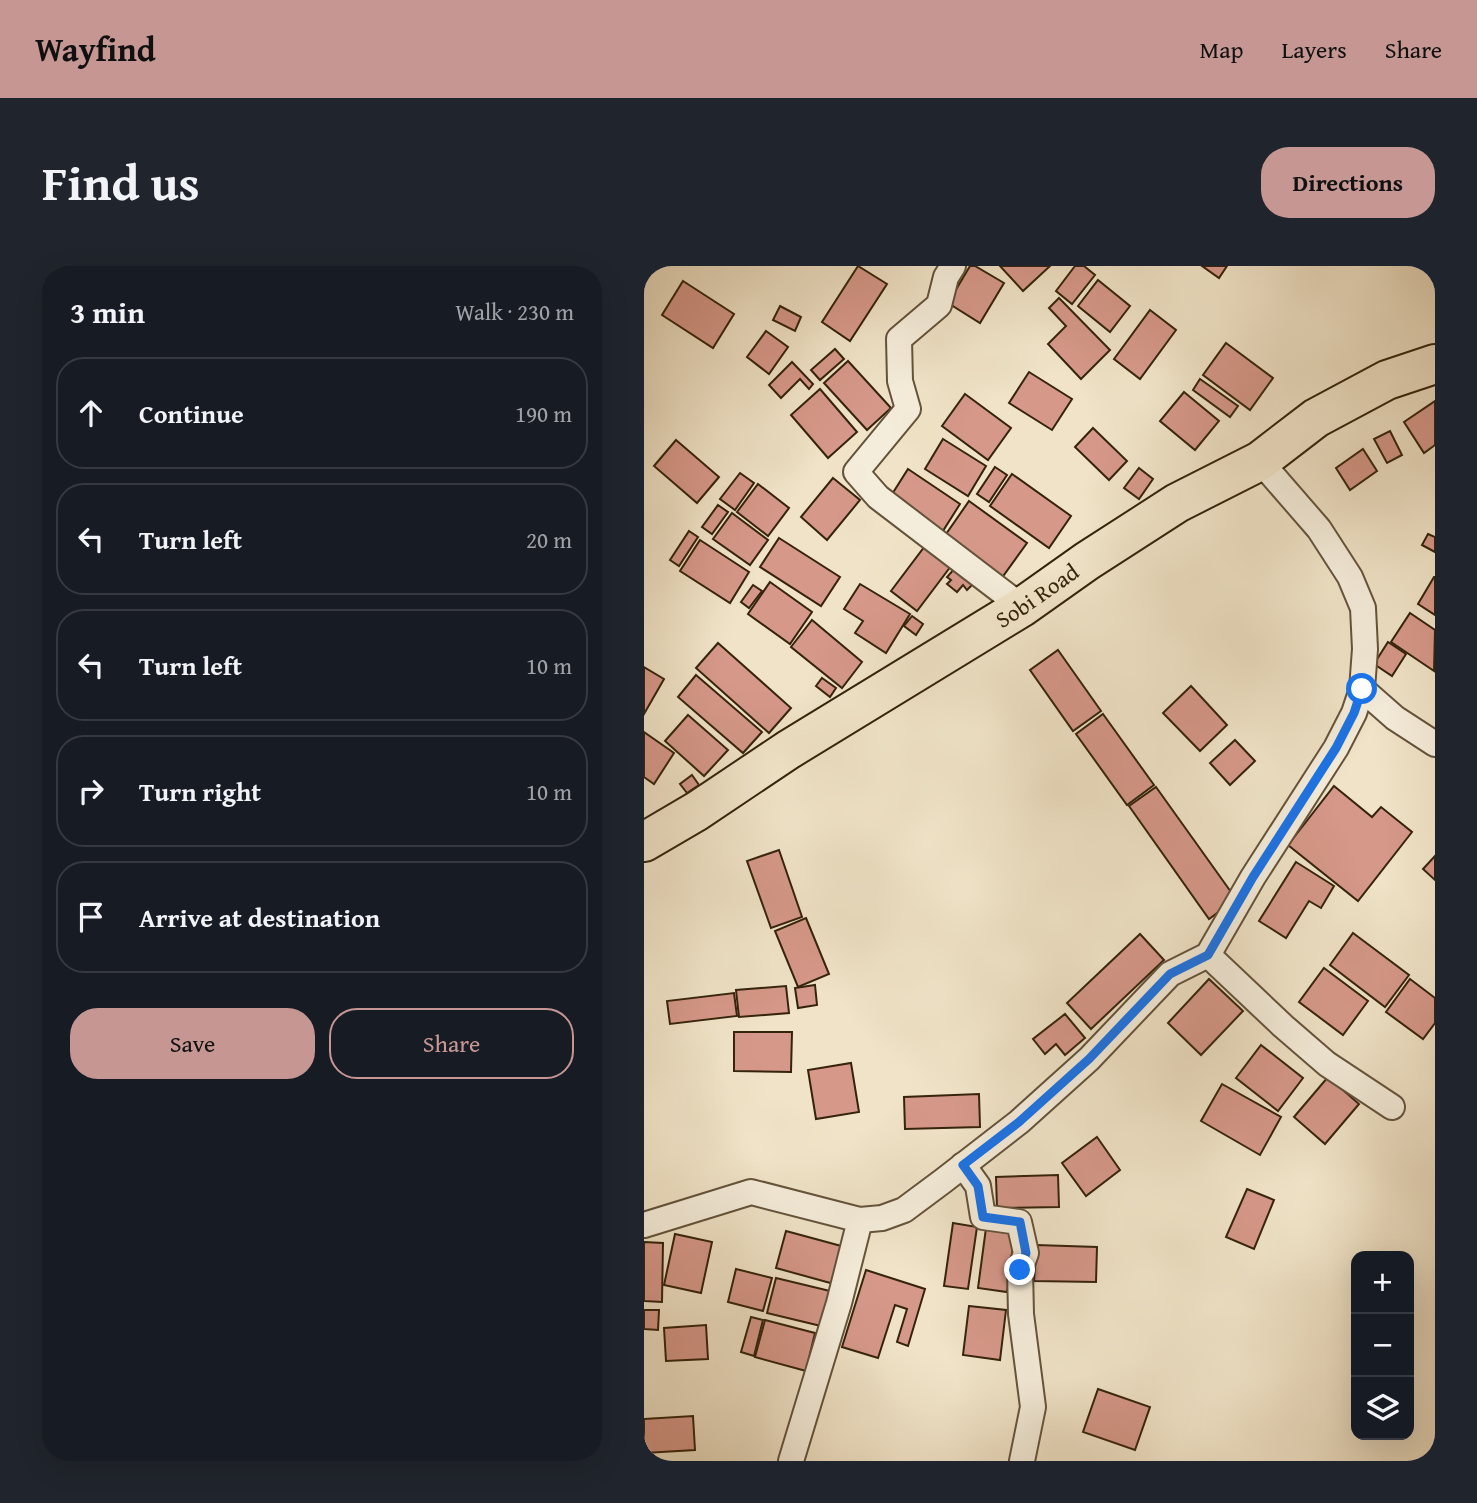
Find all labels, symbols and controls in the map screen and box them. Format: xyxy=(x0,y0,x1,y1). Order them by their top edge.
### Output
text: Wayfind xyxy=(35,25,156,73)
text: Map xyxy=(1200,32,1243,67)
text: Layers xyxy=(1281,32,1347,67)
text: Share xyxy=(1385,32,1442,67)
text: Find us xyxy=(42,146,200,218)
button: Directions xyxy=(1261,147,1435,218)
text: 3 min xyxy=(70,290,145,334)
text: Walk · 230 m xyxy=(455,295,574,328)
icon: ahead xyxy=(72,394,110,432)
text: Continue xyxy=(139,394,244,433)
text: 190 m xyxy=(515,397,572,430)
icon: left xyxy=(72,520,110,558)
text: Turn left xyxy=(139,520,242,559)
text: 20 m xyxy=(526,523,572,556)
street label: Sobi Road xyxy=(989,555,1086,636)
icon: left xyxy=(72,646,110,684)
text: Turn left xyxy=(139,646,242,685)
text: 10 m xyxy=(526,649,572,682)
route start xyxy=(1346,673,1377,704)
icon: right xyxy=(72,772,110,810)
text: Turn right xyxy=(139,772,261,811)
text: 10 m xyxy=(526,775,572,808)
icon: arrive xyxy=(72,898,110,936)
text: Arrive at destination xyxy=(139,898,380,937)
button: Save xyxy=(70,1008,315,1079)
button: Share xyxy=(329,1008,574,1079)
map controls xyxy=(1351,1251,1414,1440)
button: + xyxy=(1351,1251,1414,1314)
route end xyxy=(1004,1254,1035,1285)
button: − xyxy=(1351,1314,1414,1377)
button: layers xyxy=(1351,1377,1414,1440)

